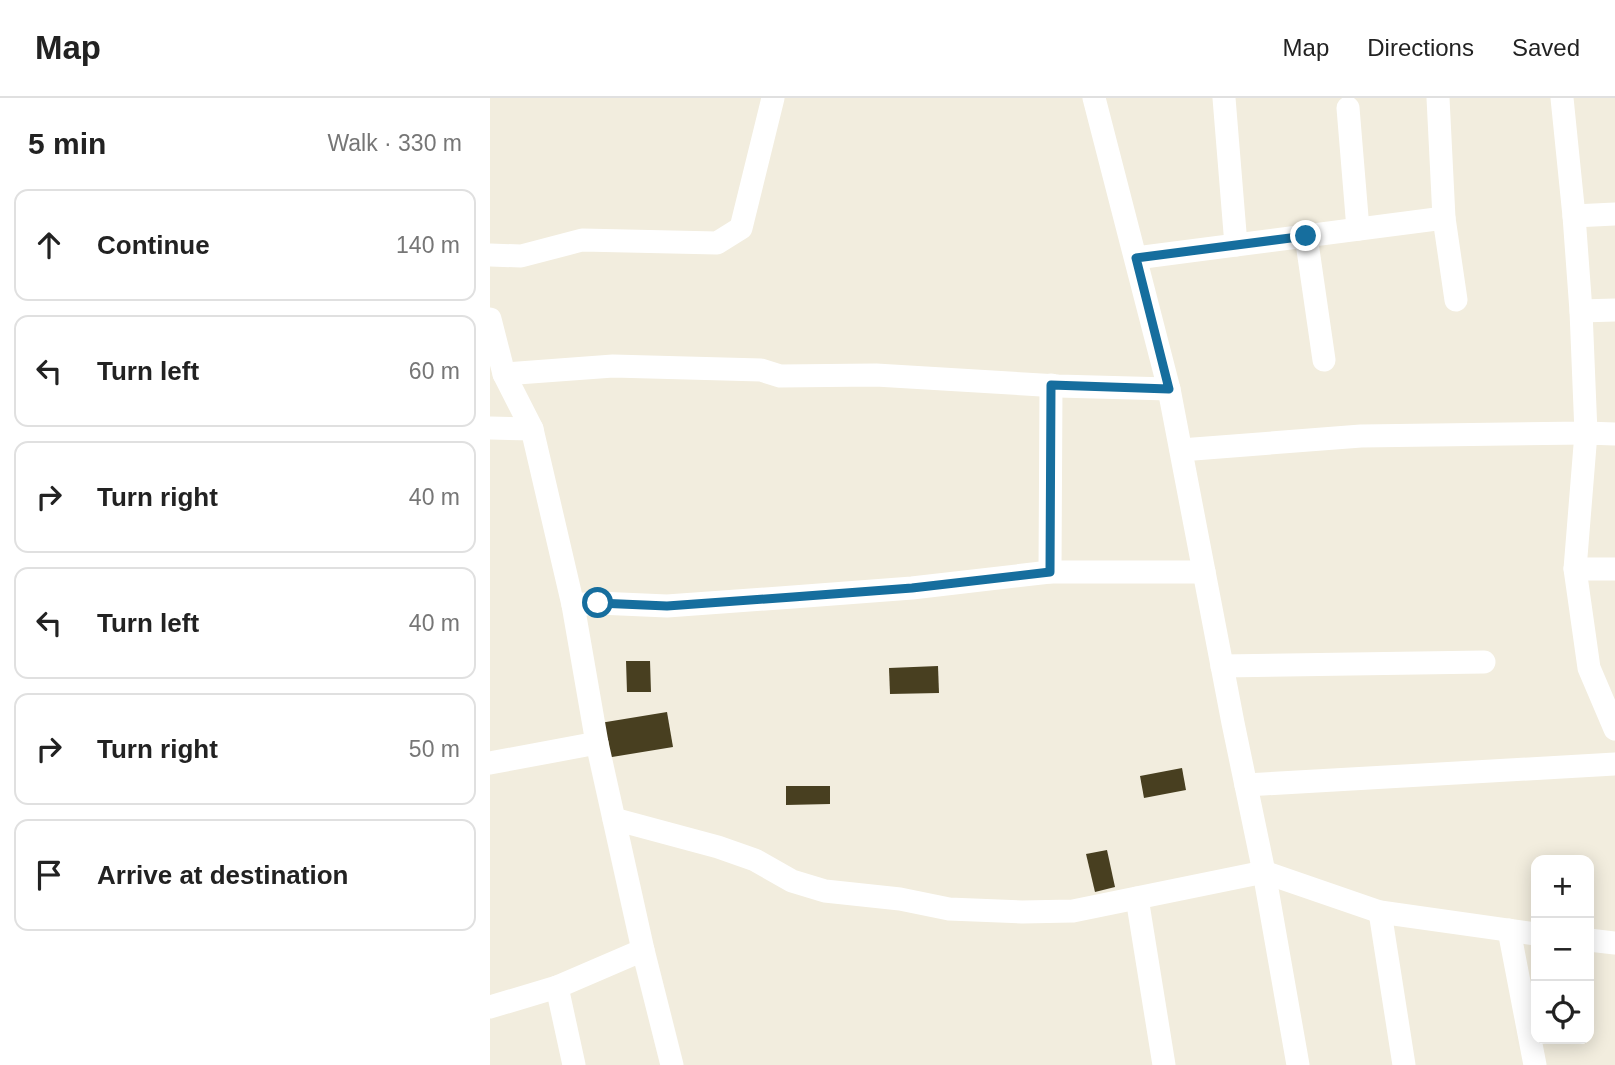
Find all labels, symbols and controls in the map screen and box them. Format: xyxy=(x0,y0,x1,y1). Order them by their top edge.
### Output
text: Map xyxy=(35,29,101,66)
text: Map xyxy=(1283,34,1329,61)
text: Directions xyxy=(1367,34,1474,61)
text: Saved xyxy=(1512,34,1580,61)
text: 5 min xyxy=(28,127,106,160)
text: Walk · 330 m xyxy=(327,130,462,156)
route end xyxy=(1290,220,1321,251)
icon: ahead xyxy=(30,226,68,264)
text: Continue xyxy=(97,230,210,260)
text: 140 m xyxy=(396,232,460,258)
icon: left xyxy=(30,352,68,390)
text: Turn left xyxy=(97,356,199,386)
text: 60 m xyxy=(409,358,460,384)
icon: right xyxy=(30,478,68,516)
text: Turn right xyxy=(97,482,218,512)
text: 40 m xyxy=(409,484,460,510)
route start xyxy=(582,587,613,618)
icon: left xyxy=(30,604,68,642)
text: Turn left xyxy=(97,608,199,638)
text: 40 m xyxy=(409,610,460,636)
icon: right xyxy=(30,730,68,768)
text: Turn right xyxy=(97,734,218,764)
text: 50 m xyxy=(409,736,460,762)
map controls xyxy=(1531,855,1594,1044)
button: + xyxy=(1531,855,1594,918)
icon: arrive xyxy=(30,856,68,894)
text: Arrive at destination xyxy=(97,860,348,890)
button: − xyxy=(1531,918,1594,981)
button: locate xyxy=(1531,981,1594,1044)

